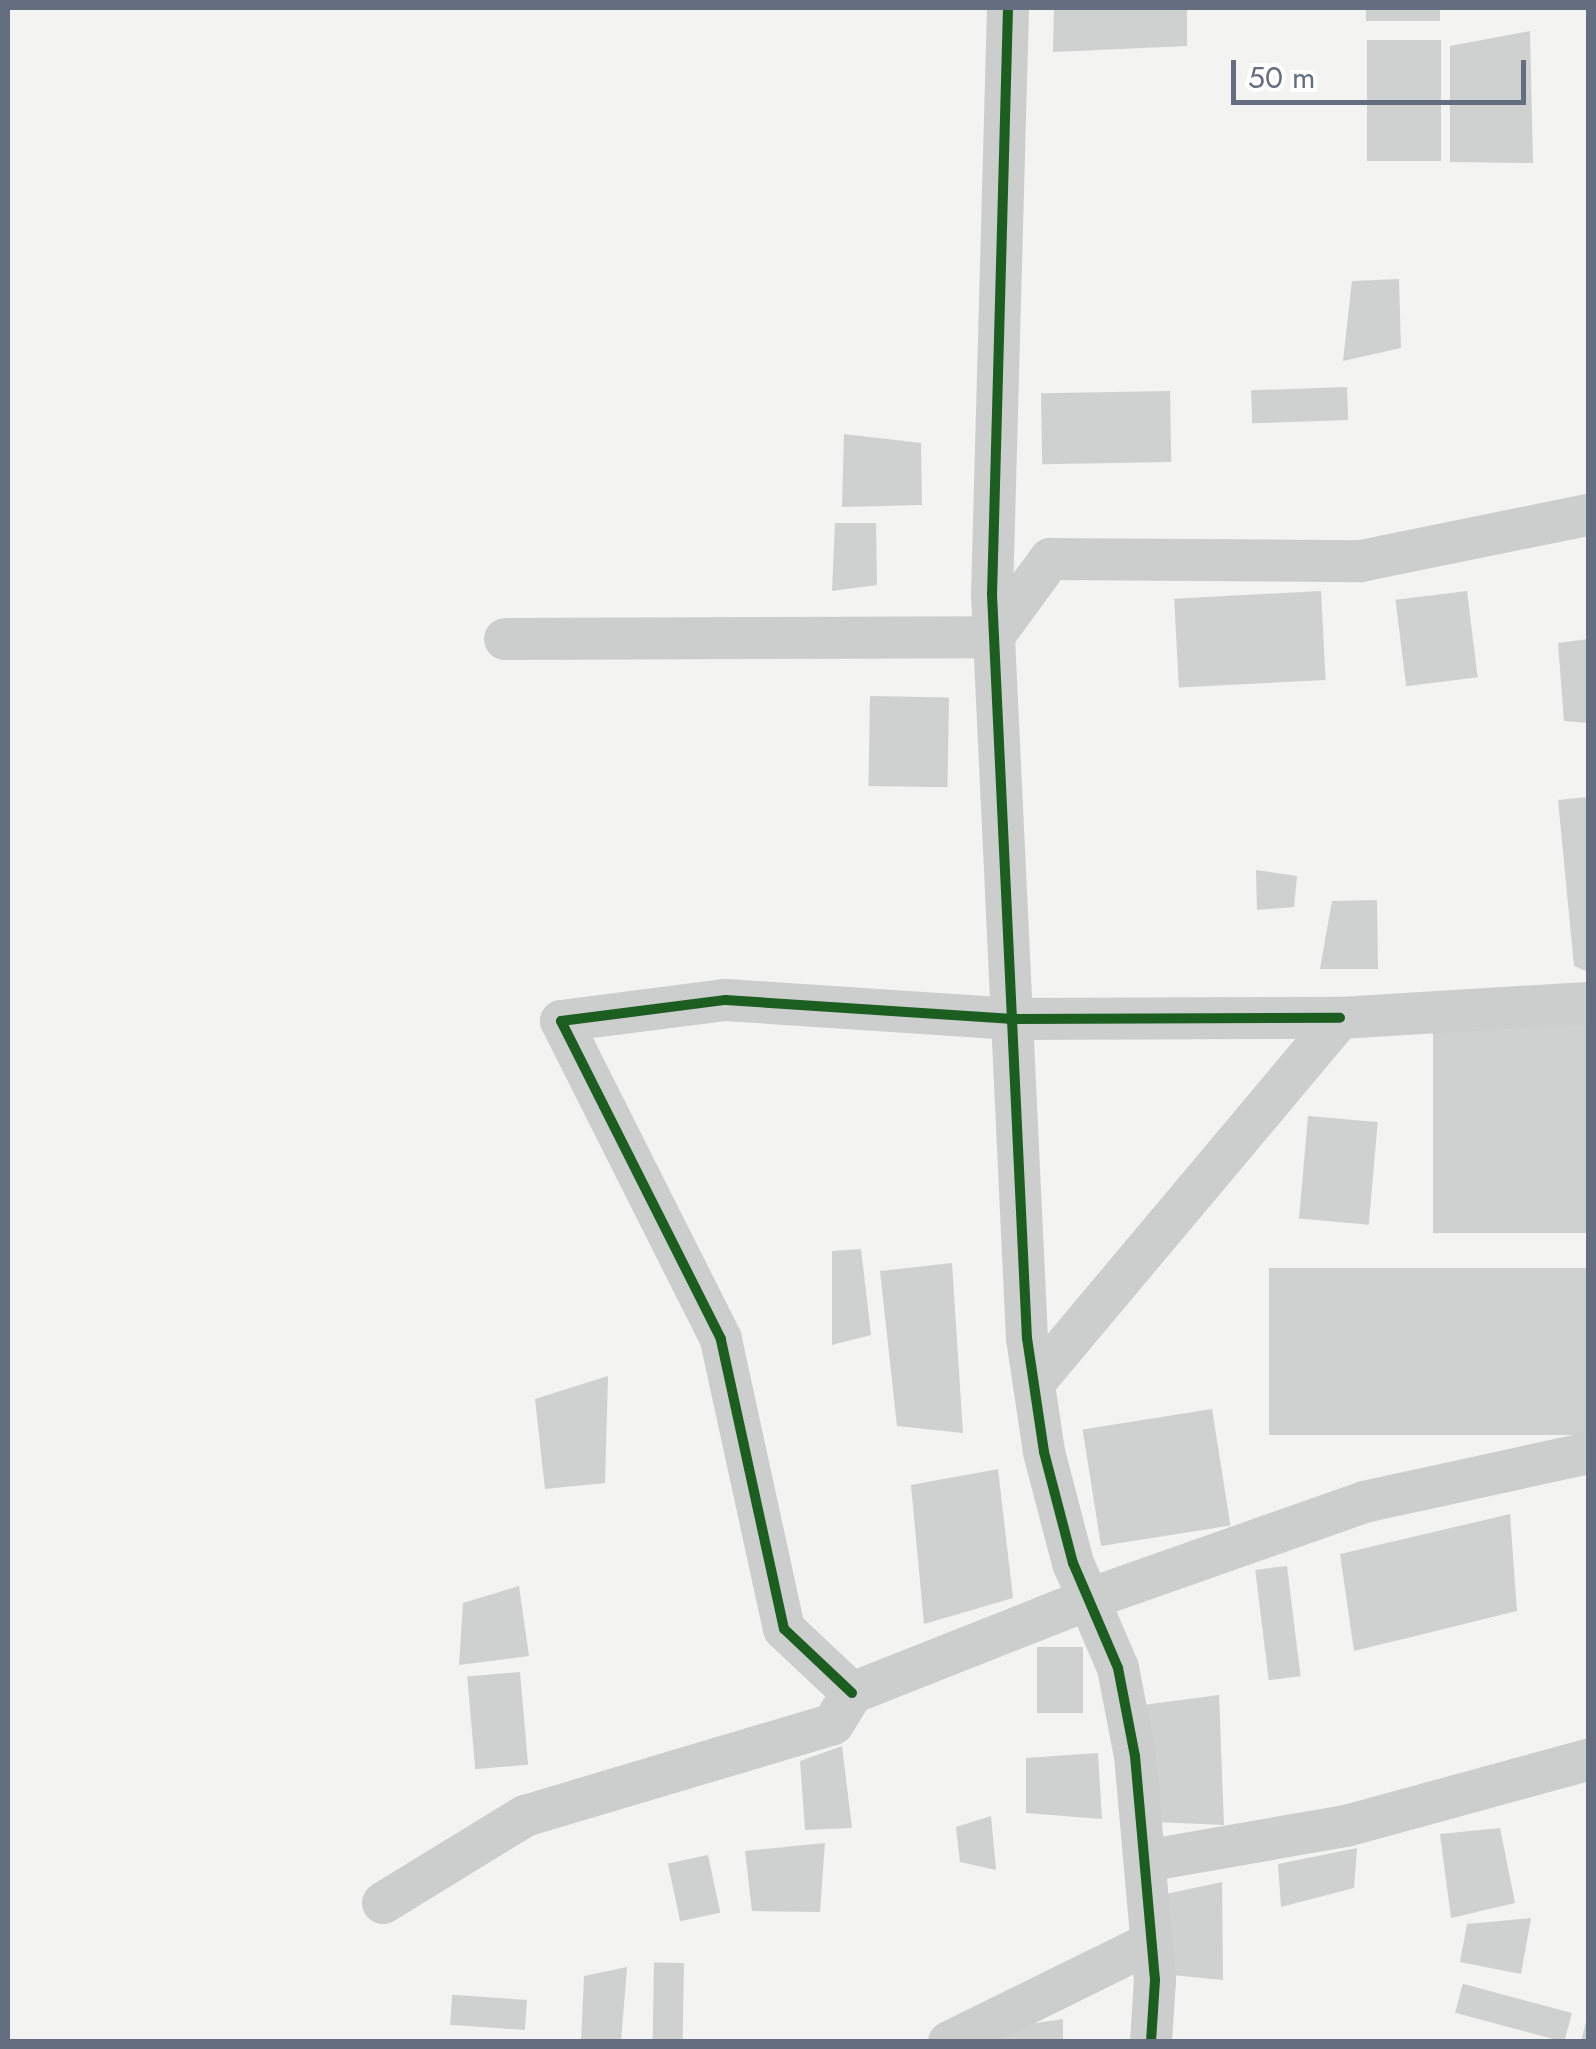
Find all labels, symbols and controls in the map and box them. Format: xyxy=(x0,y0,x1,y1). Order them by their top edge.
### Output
scale bar xyxy=(1236,40,1531,102)
text: 50 m xyxy=(1248,56,1315,99)

